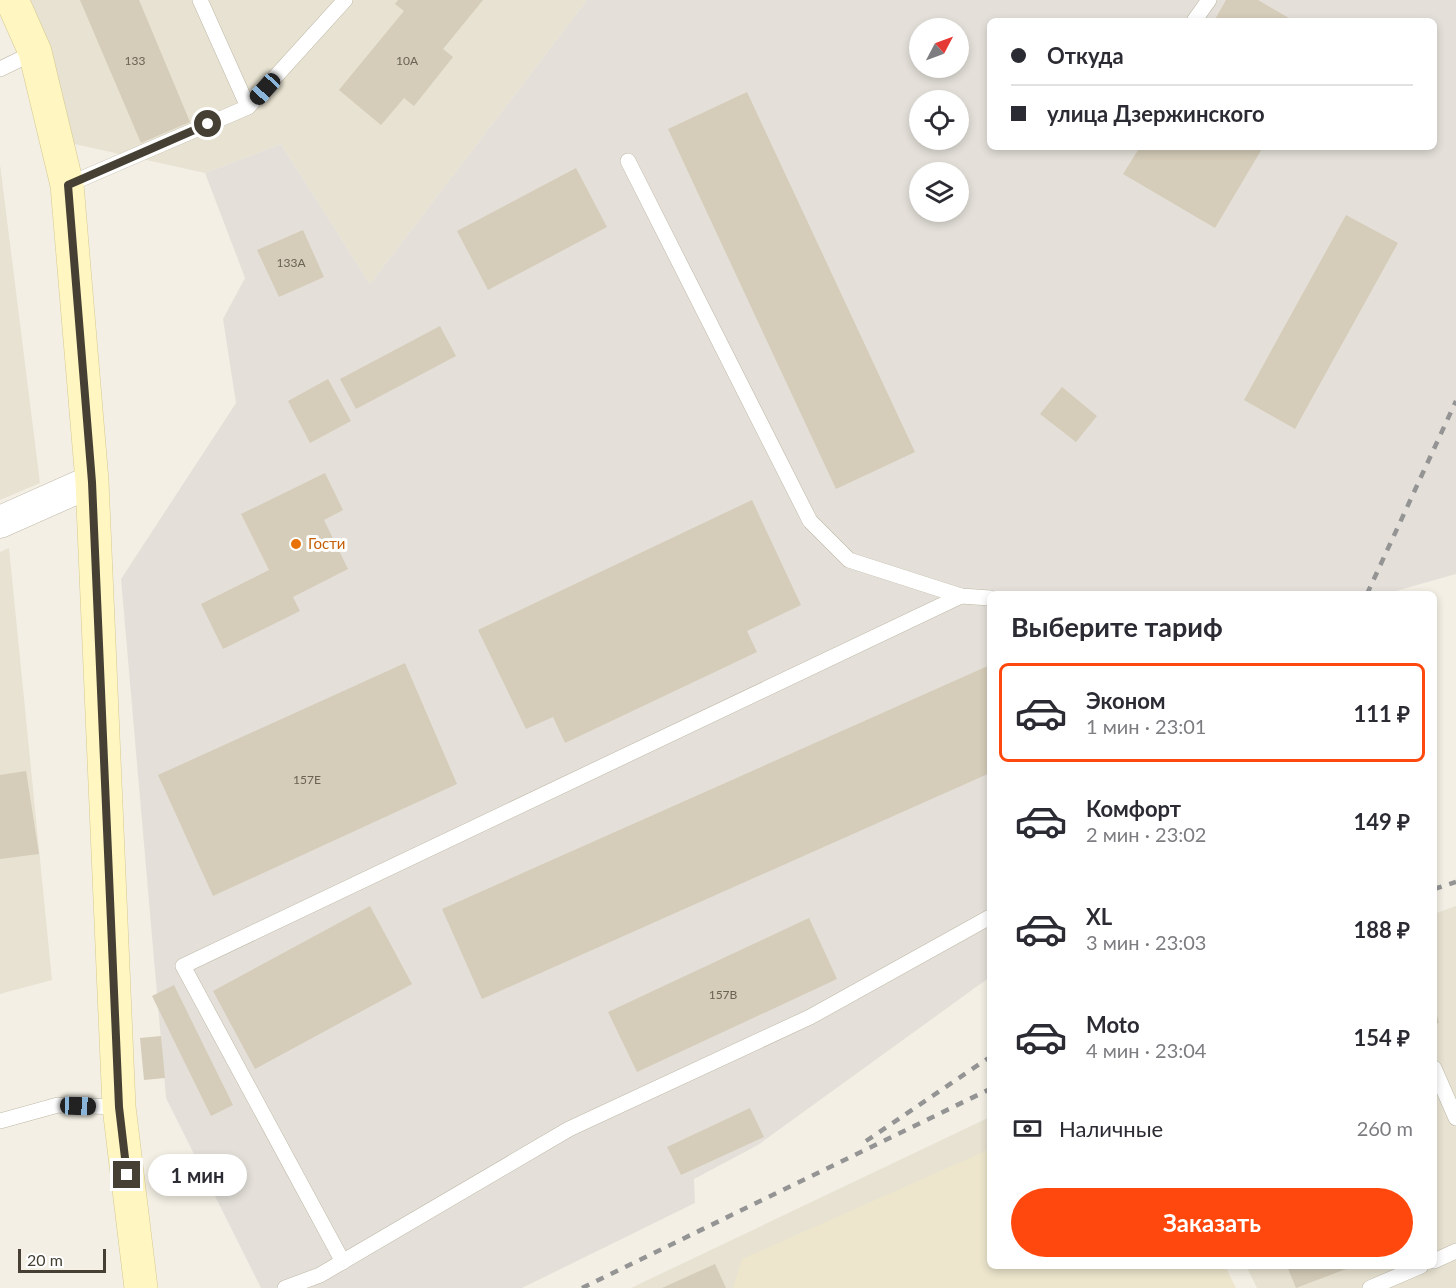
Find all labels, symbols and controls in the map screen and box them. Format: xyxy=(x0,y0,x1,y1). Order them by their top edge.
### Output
north arrow xyxy=(909,18,969,78)
map controls xyxy=(909,18,969,222)
text: Откуда xyxy=(1047,42,1124,69)
house number: 133 xyxy=(125,53,145,68)
house number: 10А xyxy=(396,53,419,68)
car xyxy=(246,70,284,108)
button: locate xyxy=(909,90,969,150)
text: улица Дзержинского xyxy=(1047,100,1265,127)
route start xyxy=(194,110,221,137)
button: layers xyxy=(909,162,969,222)
house number: 133А xyxy=(277,255,306,270)
place label: Гости xyxy=(308,534,345,552)
marker: Гости xyxy=(289,537,303,551)
text: Выберите тариф xyxy=(1011,610,1223,643)
icon: car xyxy=(1014,686,1068,740)
text: Эконом xyxy=(1086,687,1166,714)
text: 111 ₽ xyxy=(1354,700,1410,727)
text: 1 мин · 23:01 xyxy=(1086,714,1206,738)
house number: 157Е xyxy=(293,772,321,787)
icon: car xyxy=(1014,794,1068,848)
text: Комфорт xyxy=(1086,795,1181,822)
text: 149 ₽ xyxy=(1354,808,1410,835)
text: 2 мин · 23:02 xyxy=(1086,822,1206,846)
icon: car xyxy=(1014,902,1068,956)
text: XL xyxy=(1086,903,1112,930)
text: 188 ₽ xyxy=(1354,916,1410,943)
text: 3 мин · 23:03 xyxy=(1086,930,1206,954)
house number: 157В xyxy=(709,987,738,1002)
icon: car xyxy=(1014,1010,1068,1064)
text: Moto xyxy=(1086,1011,1140,1038)
text: 154 ₽ xyxy=(1354,1024,1410,1051)
text: 4 мин · 23:04 xyxy=(1086,1038,1206,1062)
car xyxy=(60,1096,96,1116)
icon: cash xyxy=(1011,1112,1044,1145)
text: Наличные xyxy=(1059,1115,1163,1142)
text: 260 m xyxy=(1357,1116,1413,1140)
callout: 1 мин xyxy=(148,1154,247,1196)
route end xyxy=(113,1161,140,1188)
text: 1 мин xyxy=(171,1163,224,1187)
button: Заказать xyxy=(1011,1188,1413,1257)
scale bar xyxy=(18,1246,106,1274)
text: 20 m xyxy=(27,1250,63,1269)

